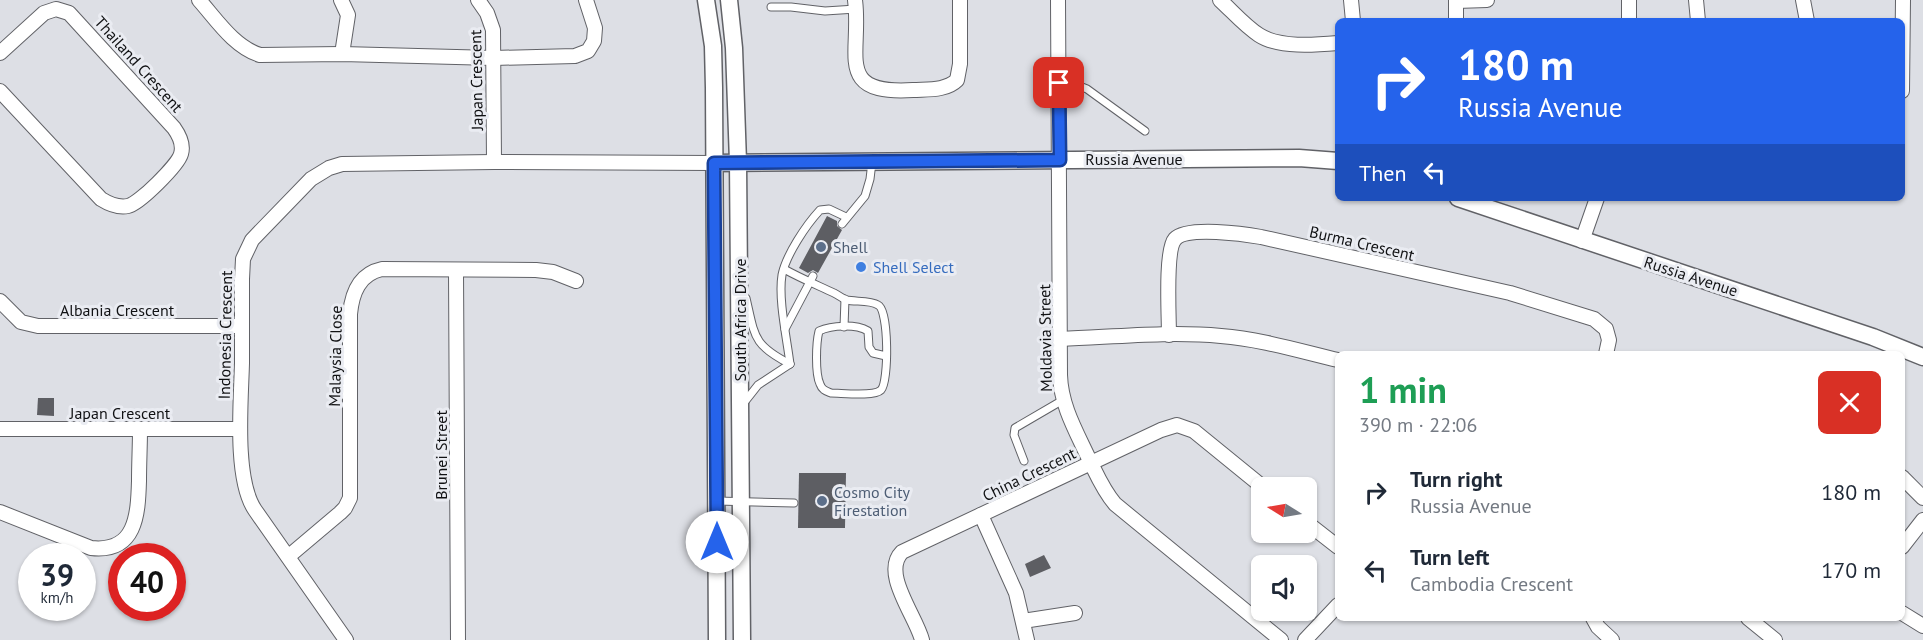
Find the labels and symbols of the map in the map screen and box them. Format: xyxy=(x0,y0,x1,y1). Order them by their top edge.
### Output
street label: Thailand Crescent xyxy=(91,12,188,117)
street label: Japan Crescent xyxy=(465,29,487,131)
pin xyxy=(1033,57,1084,108)
street label: Russia Avenue xyxy=(1085,149,1183,169)
street label: Burma Crescent xyxy=(1308,221,1417,265)
place label: Shell xyxy=(833,237,868,257)
marker: Shell xyxy=(814,240,828,254)
street label: Russia Avenue xyxy=(1642,251,1740,301)
place label: Shell Select xyxy=(873,257,954,277)
street label: South Africa Drive xyxy=(730,258,750,382)
marker: Shell Select xyxy=(854,260,868,274)
street label: Indonesia Crescent xyxy=(214,270,236,400)
street label: Moldavia Street xyxy=(1034,284,1056,392)
street label: Albania Crescent xyxy=(60,300,175,320)
street label: Malaysia Close xyxy=(324,305,346,407)
street label: Japan Crescent xyxy=(69,403,171,423)
street label: Brunei Street xyxy=(431,410,451,500)
street label: China Crescent xyxy=(979,443,1079,505)
north arrow xyxy=(1251,477,1317,543)
place label: Cosmo City Firestation xyxy=(834,482,911,520)
marker: Cosmo City Firestation xyxy=(815,494,829,508)
position arrow xyxy=(685,510,749,574)
speed limit sign: 40 xyxy=(108,543,186,621)

